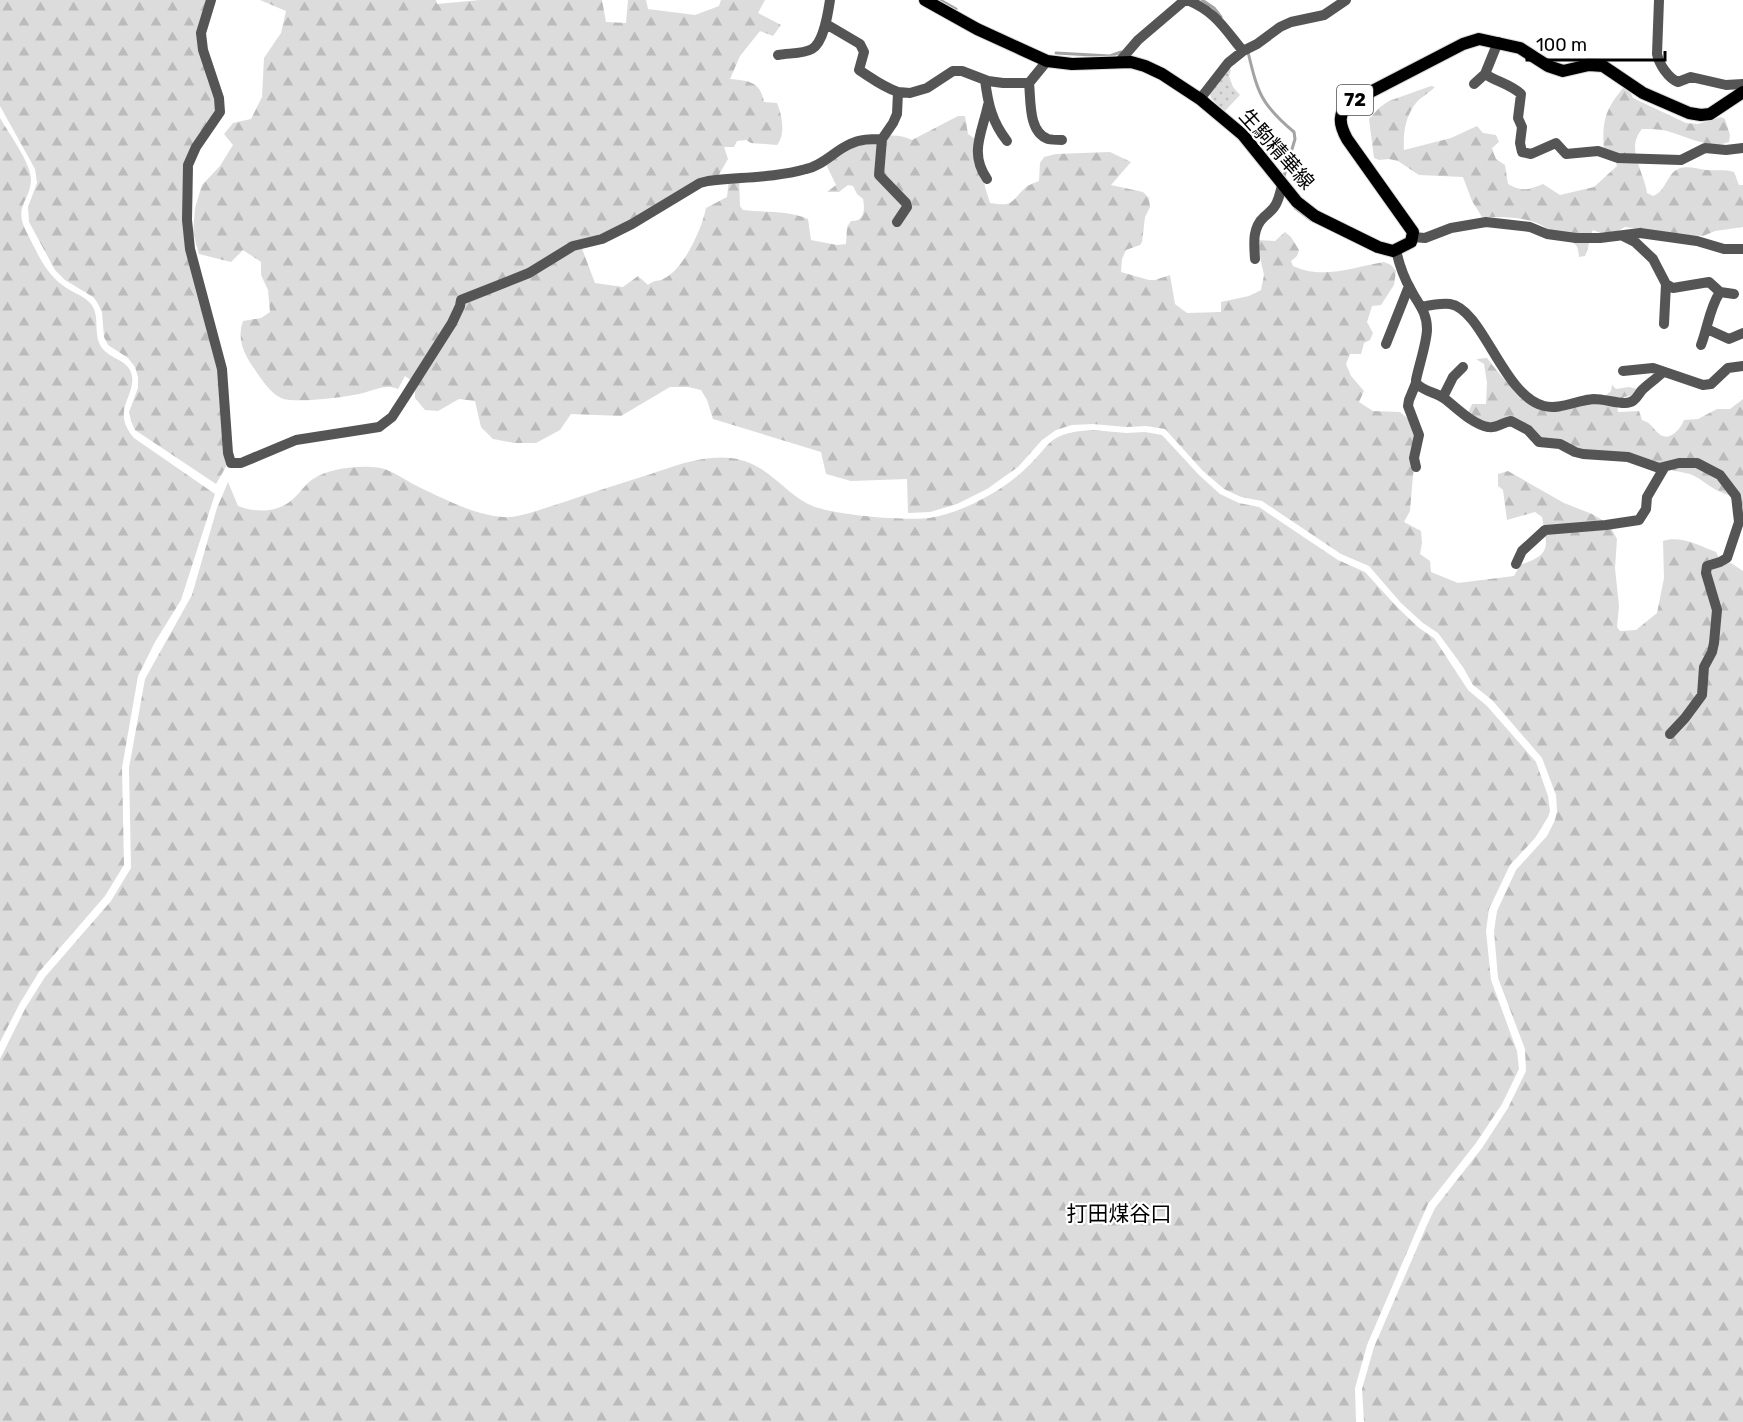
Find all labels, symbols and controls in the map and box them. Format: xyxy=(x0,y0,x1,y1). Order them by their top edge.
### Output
scale bar xyxy=(1527,24,1665,62)
text: 100 m xyxy=(1536,34,1587,56)
road number: 72 xyxy=(1337,85,1373,115)
street label: 生駒精華線 xyxy=(1235,104,1319,194)
district label: 打田煤谷口 xyxy=(1067,1201,1172,1226)

